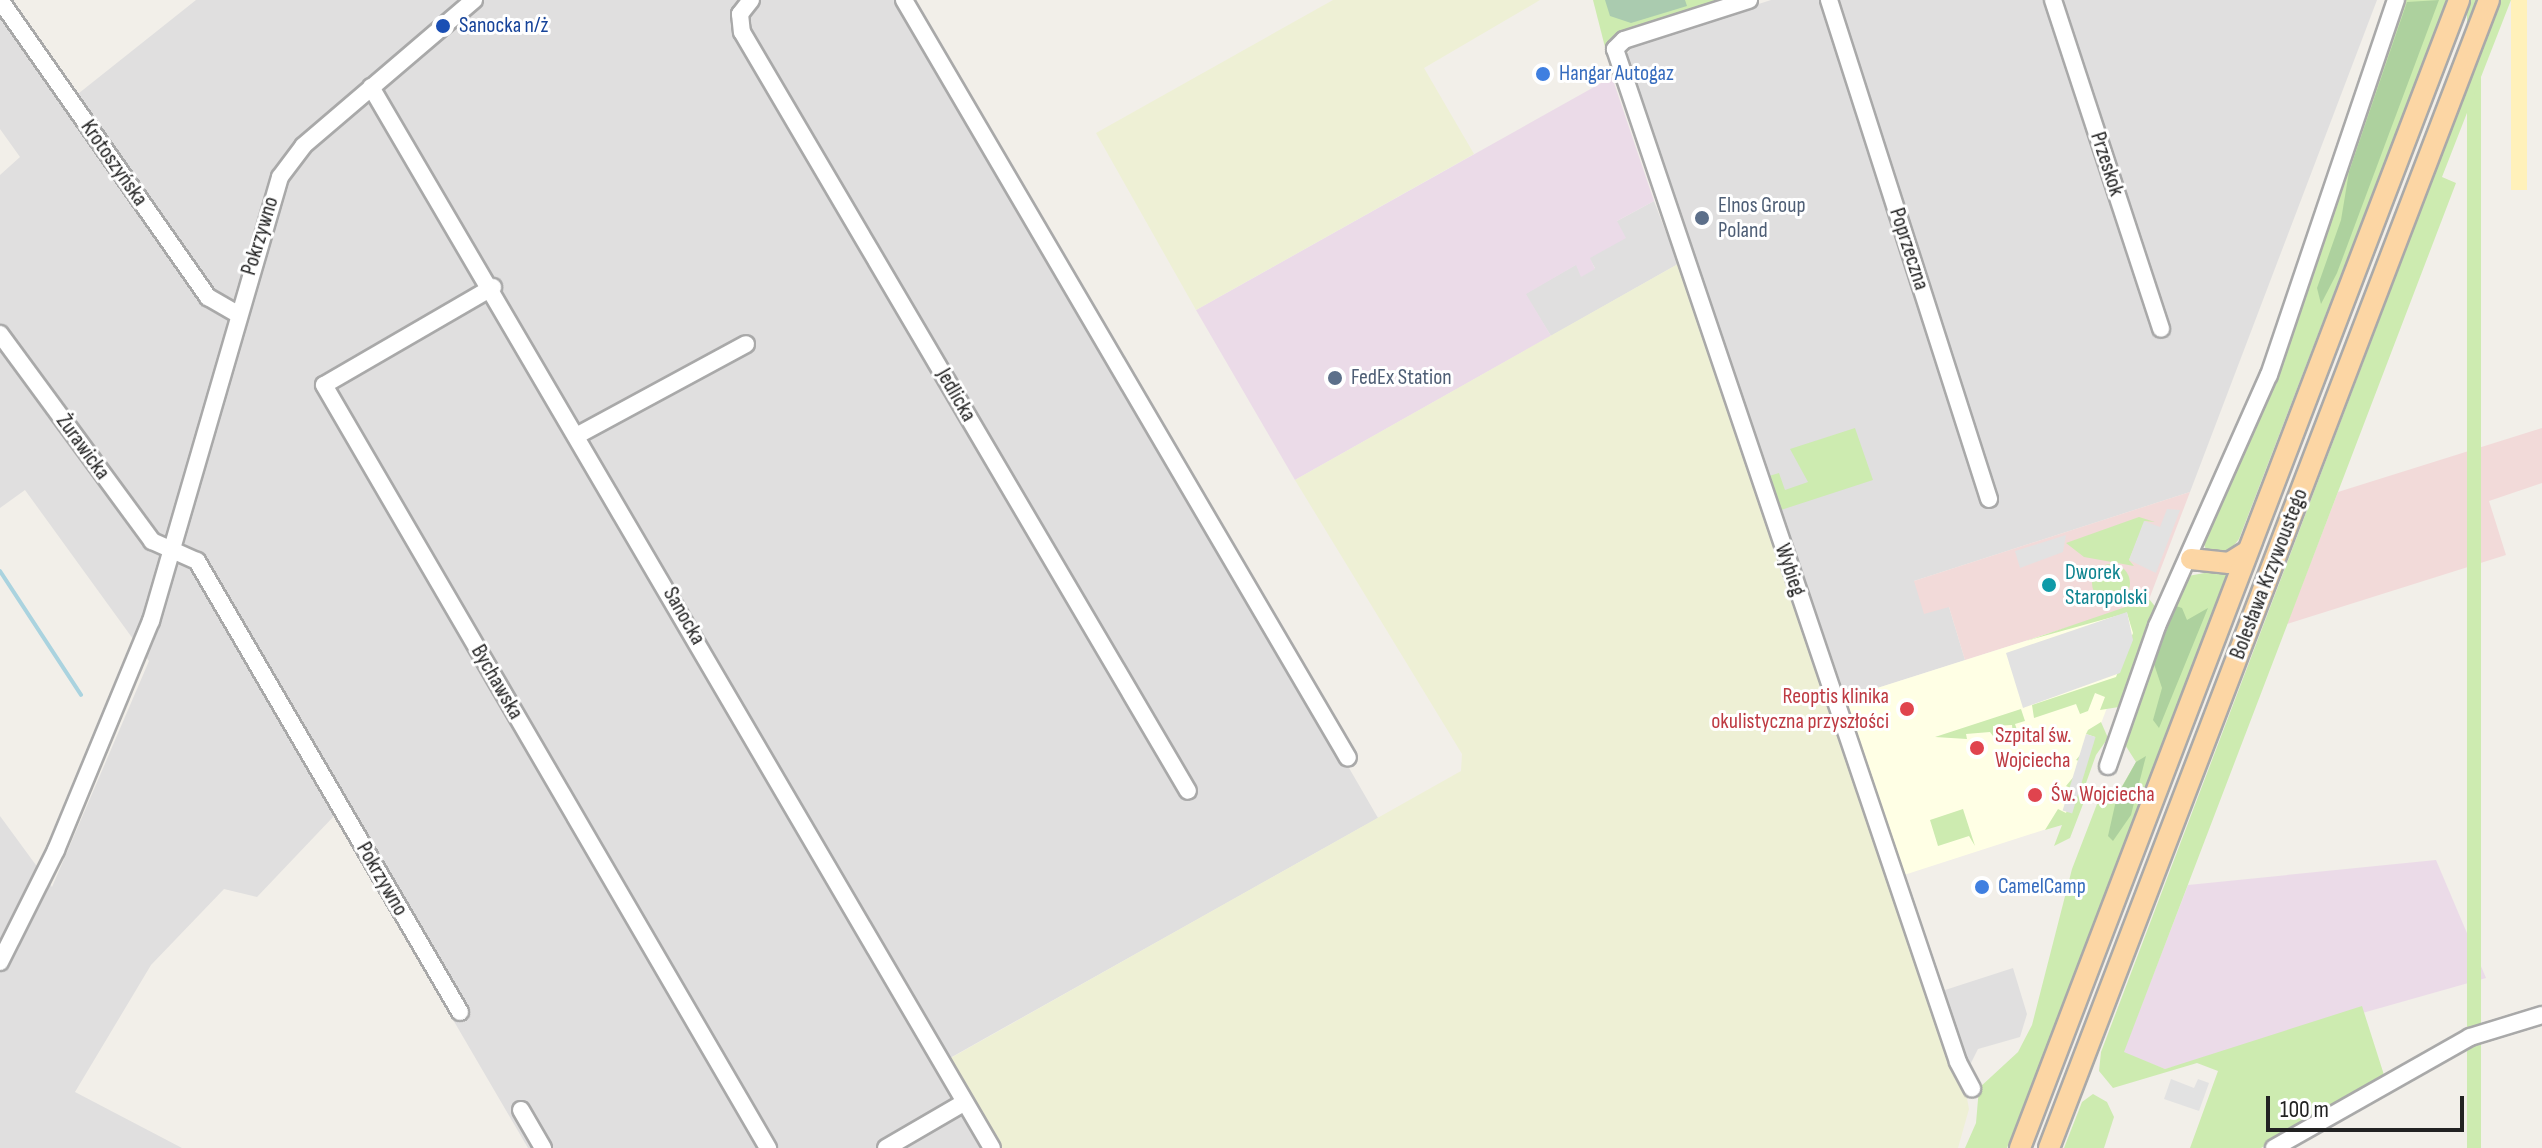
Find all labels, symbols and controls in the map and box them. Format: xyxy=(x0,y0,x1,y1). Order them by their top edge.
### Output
place label: Sanocka n/ż xyxy=(459,13,548,39)
marker: Sanocka n/ż xyxy=(434,17,452,35)
place label: Hangar Autogaz xyxy=(1559,61,1674,87)
marker: Hangar Autogaz xyxy=(1534,65,1552,83)
street label: Krotoszyńska xyxy=(75,115,153,211)
street label: Przeskok xyxy=(2084,129,2130,199)
place label: Elnos Group Poland xyxy=(1718,192,1806,244)
street label: Pokrzywno xyxy=(236,194,284,278)
street label: Poprzeczna xyxy=(1883,205,1935,293)
marker: Elnos Group Poland xyxy=(1693,209,1711,227)
street label: Jedlicka xyxy=(930,364,982,426)
place label: FedEx Station xyxy=(1351,365,1452,391)
marker: FedEx Station xyxy=(1326,369,1344,387)
street label: Żurawicka xyxy=(50,409,116,485)
street label: Bolesława Krzywoustego xyxy=(2224,485,2314,663)
street label: Wybieg xyxy=(1769,540,1811,600)
place label: Dworek Staropolski xyxy=(2065,559,2147,610)
marker: Dworek Staropolski xyxy=(2040,576,2058,594)
street label: Sanocka xyxy=(657,583,711,649)
street label: Bychawska xyxy=(465,640,529,724)
place label: Reoptis klinika okulistyczna przyszłości xyxy=(1711,683,1889,734)
marker: Reoptis klinika okulistyczna przyszłości xyxy=(1896,698,1918,720)
place label: Szpital św. Wojciecha xyxy=(1995,722,2071,774)
marker: Szpital św. Wojciecha xyxy=(1966,737,1988,759)
place label: Św. Wojciecha xyxy=(2051,782,2155,808)
marker: Św. Wojciecha xyxy=(2026,786,2044,804)
street label: Pokrzywno xyxy=(350,838,414,920)
place label: CamelCamp xyxy=(1998,874,2086,900)
marker: CamelCamp xyxy=(1973,878,1991,896)
scale bar xyxy=(2270,1080,2468,1130)
text: 100 m xyxy=(2280,1095,2329,1124)

